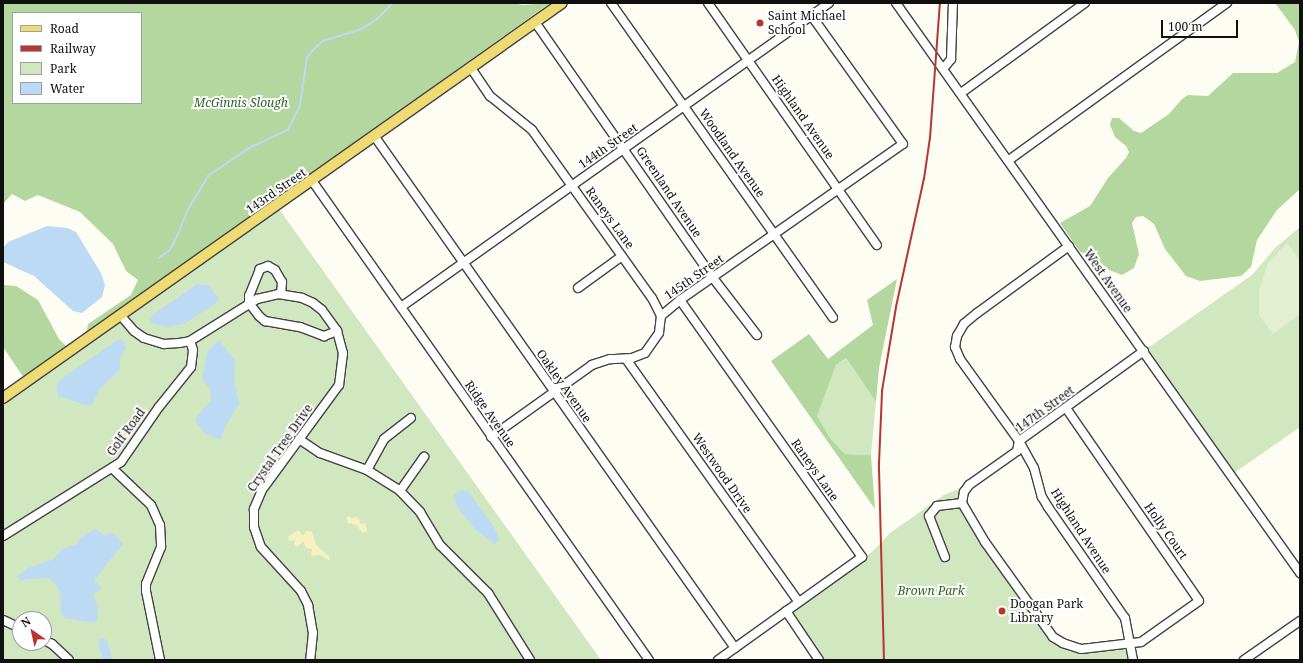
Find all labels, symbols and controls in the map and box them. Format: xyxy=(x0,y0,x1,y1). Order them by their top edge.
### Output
place label: Saint Michael School xyxy=(768,9,846,37)
legend xyxy=(12,12,142,104)
scale bar xyxy=(1163,12,1240,38)
marker: Saint Michael School xyxy=(755,18,765,28)
text: 100 m xyxy=(1168,18,1203,35)
text: Road xyxy=(50,20,79,37)
text: Railway xyxy=(50,40,96,57)
text: Park xyxy=(50,60,77,77)
street label: Highland Avenue xyxy=(769,72,837,162)
text: Water xyxy=(50,80,85,97)
park label: McGinnis Slough xyxy=(194,96,288,110)
street label: Woodland Avenue xyxy=(696,106,768,200)
street label: 144th Street xyxy=(576,120,640,172)
street label: Greenland Avenue xyxy=(633,144,705,240)
street label: 143rd Street xyxy=(243,165,309,217)
street label: Raneys Lane xyxy=(583,184,637,252)
street label: West Avenue xyxy=(1081,247,1135,315)
street label: 145th Street xyxy=(662,251,726,303)
street label: Oakley Avenue xyxy=(534,347,594,425)
street label: Ridge Avenue xyxy=(462,378,518,450)
street label: 147th Street xyxy=(1013,383,1077,435)
street label: Crystal Tree Drive xyxy=(244,401,316,495)
street label: Golf Road xyxy=(104,405,148,459)
street label: Westwood Drive xyxy=(689,430,755,516)
street label: Raneys Lane xyxy=(788,436,842,504)
street label: Highland Avenue xyxy=(1048,486,1114,576)
street label: Holly Court xyxy=(1141,500,1191,562)
park label: Brown Park xyxy=(897,584,965,598)
place label: Doogan Park Library xyxy=(1010,597,1083,625)
marker: Doogan Park Library xyxy=(997,606,1007,616)
north arrow xyxy=(12,611,52,651)
text: N xyxy=(18,613,33,630)

